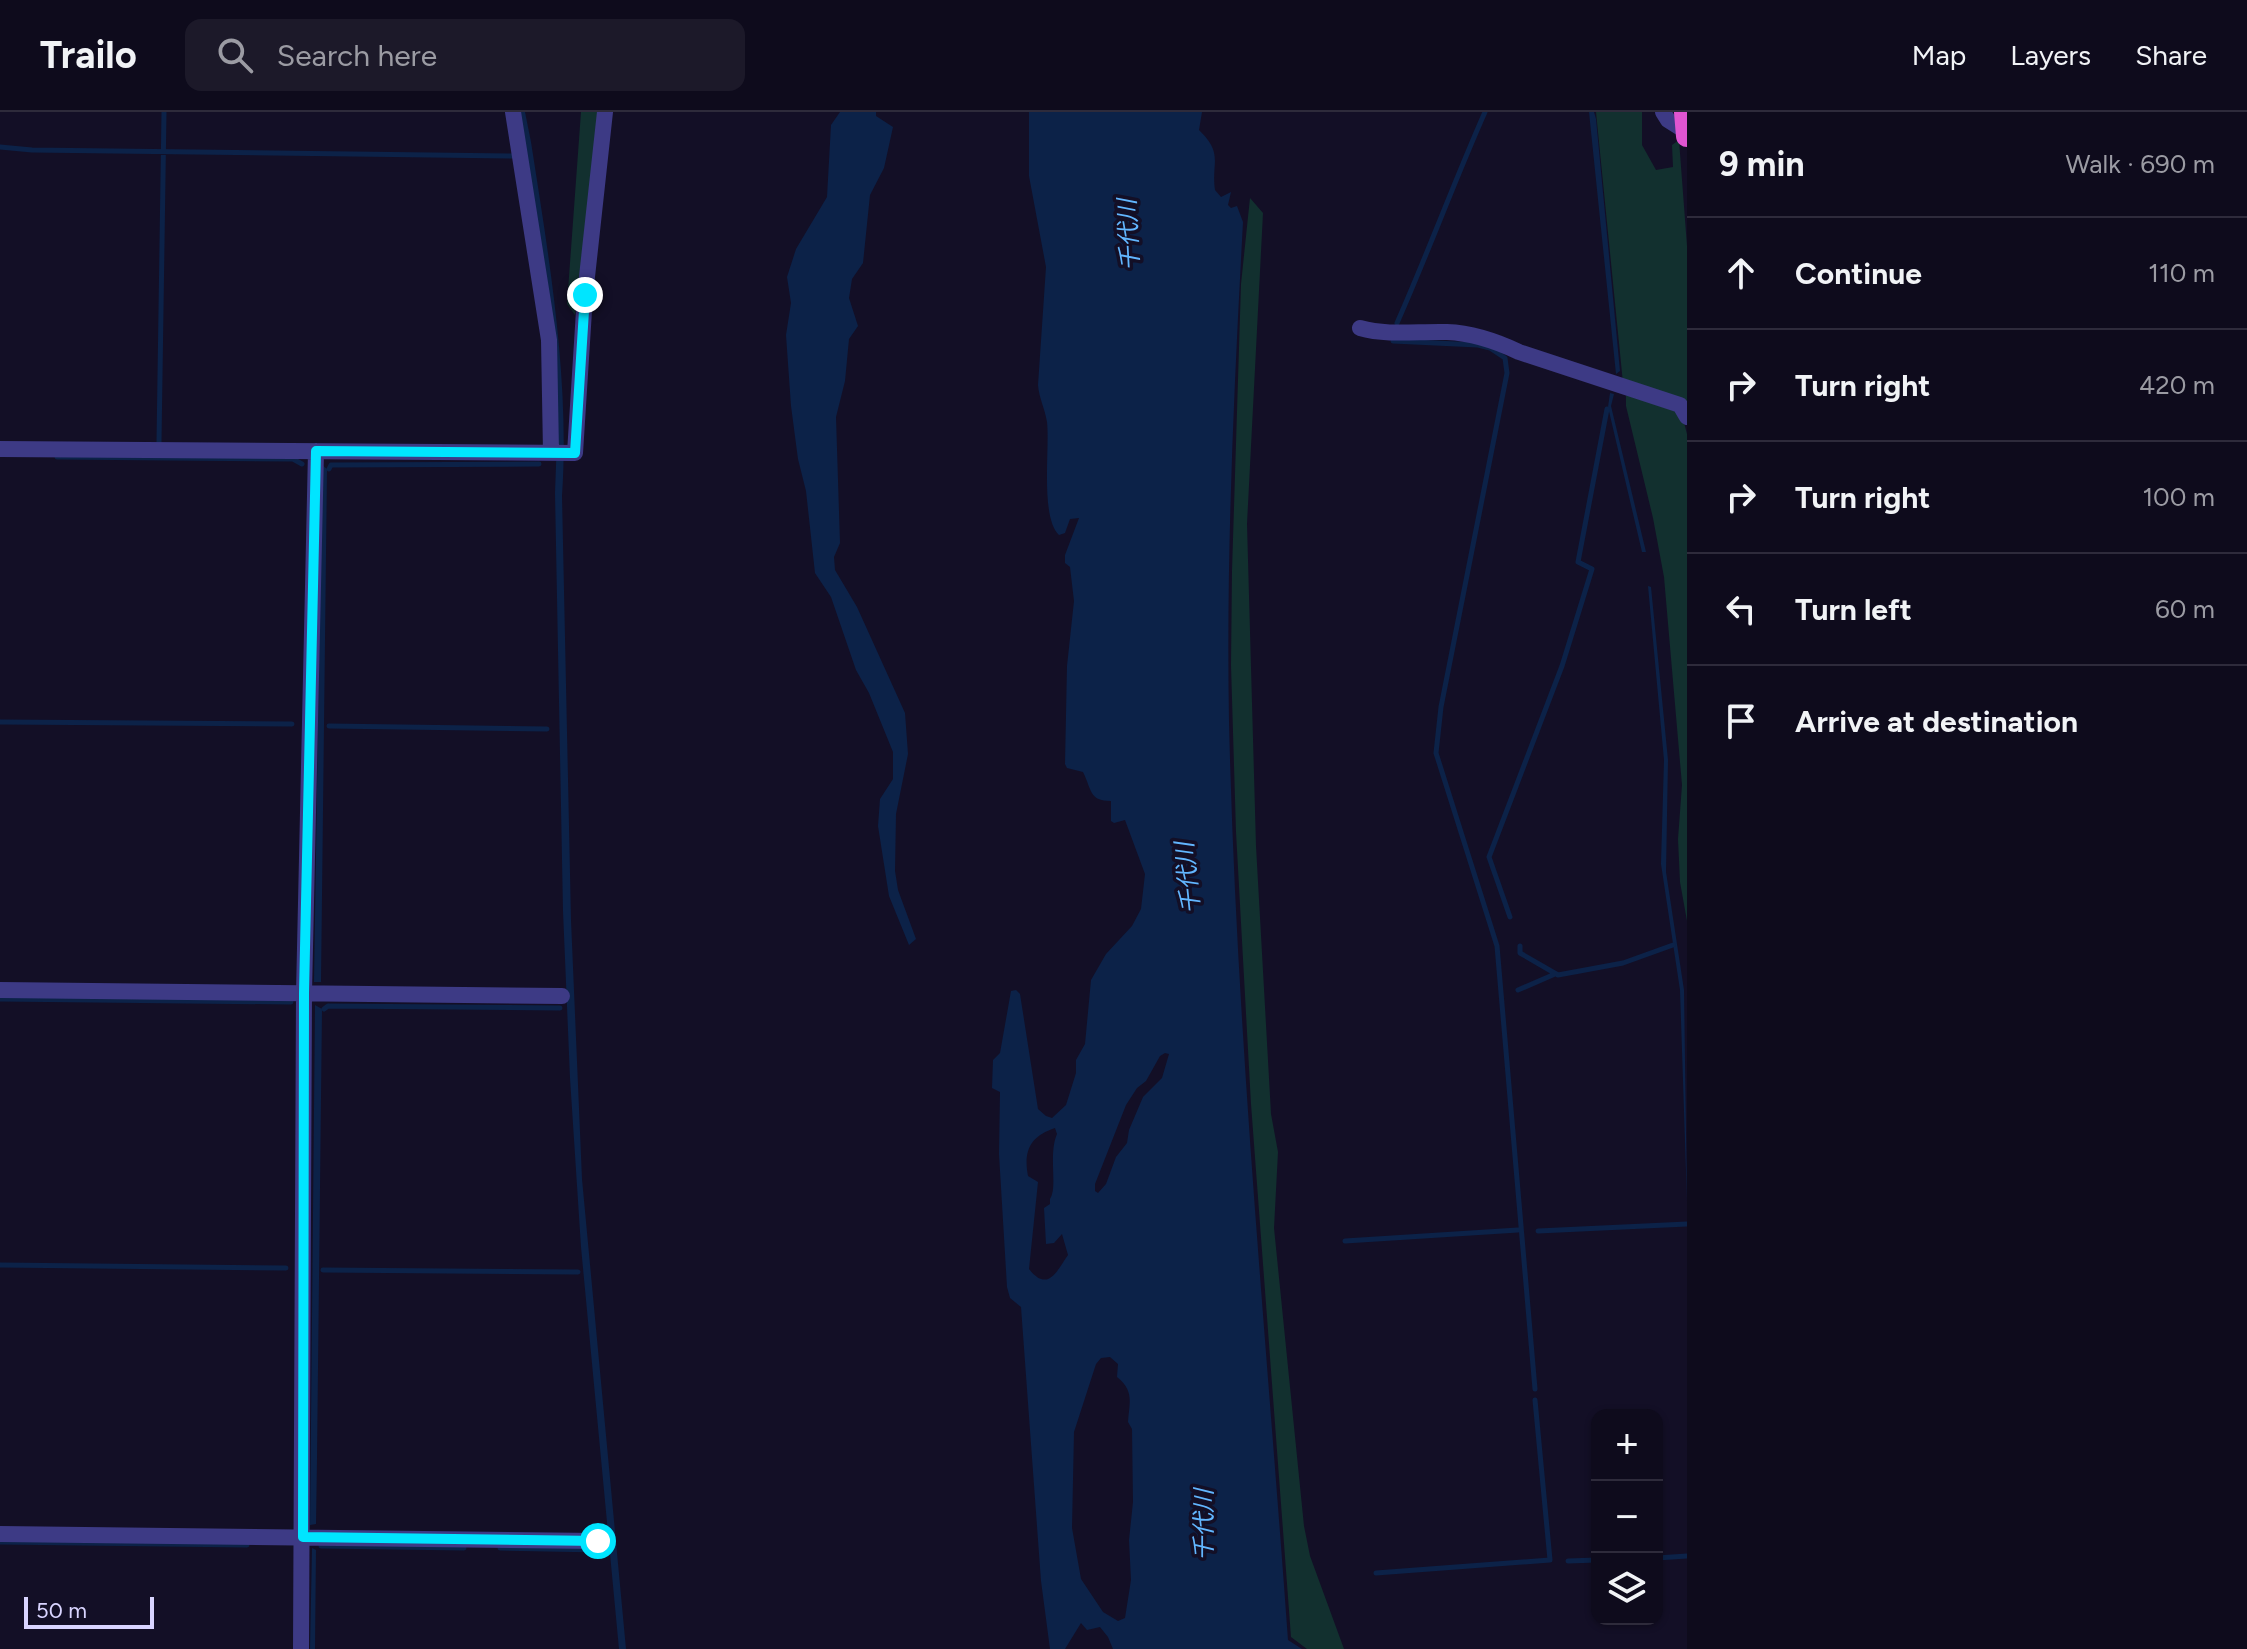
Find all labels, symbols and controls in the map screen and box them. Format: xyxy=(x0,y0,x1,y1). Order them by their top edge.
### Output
search box xyxy=(185,19,745,91)
text: Trailo xyxy=(40,32,137,78)
icon: search xyxy=(213,33,257,77)
text: Search here xyxy=(277,37,437,74)
text: Map xyxy=(1912,38,1966,72)
text: Layers xyxy=(2010,38,2091,72)
text: Share xyxy=(2135,38,2207,72)
text: 9 min xyxy=(1719,144,1805,185)
text: Walk · 690 m xyxy=(2065,148,2215,180)
water label: 千代川 xyxy=(1112,195,1145,272)
icon: ahead xyxy=(1719,251,1763,295)
text: Continue xyxy=(1795,255,1922,292)
text: 110 m xyxy=(2148,257,2215,289)
route end xyxy=(567,277,603,313)
icon: right xyxy=(1719,363,1763,407)
text: Turn right xyxy=(1795,367,1930,404)
text: 420 m xyxy=(2139,369,2215,401)
icon: right xyxy=(1719,475,1763,519)
text: Turn right xyxy=(1795,479,1930,516)
text: 100 m xyxy=(2142,481,2215,513)
icon: left xyxy=(1719,587,1763,631)
text: Turn left xyxy=(1795,591,1912,628)
text: 60 m xyxy=(2155,593,2215,625)
icon: arrive xyxy=(1719,699,1763,743)
text: Arrive at destination xyxy=(1795,703,2078,740)
water label: 千代川 xyxy=(1169,838,1206,915)
map controls xyxy=(1591,1409,1663,1625)
button: + xyxy=(1591,1409,1663,1481)
button: − xyxy=(1591,1481,1663,1553)
water label: 千代川 xyxy=(1189,1486,1218,1561)
route start xyxy=(580,1523,616,1559)
button: layers xyxy=(1591,1553,1663,1625)
scale bar xyxy=(24,1593,154,1629)
text: 50 m xyxy=(36,1597,87,1624)

